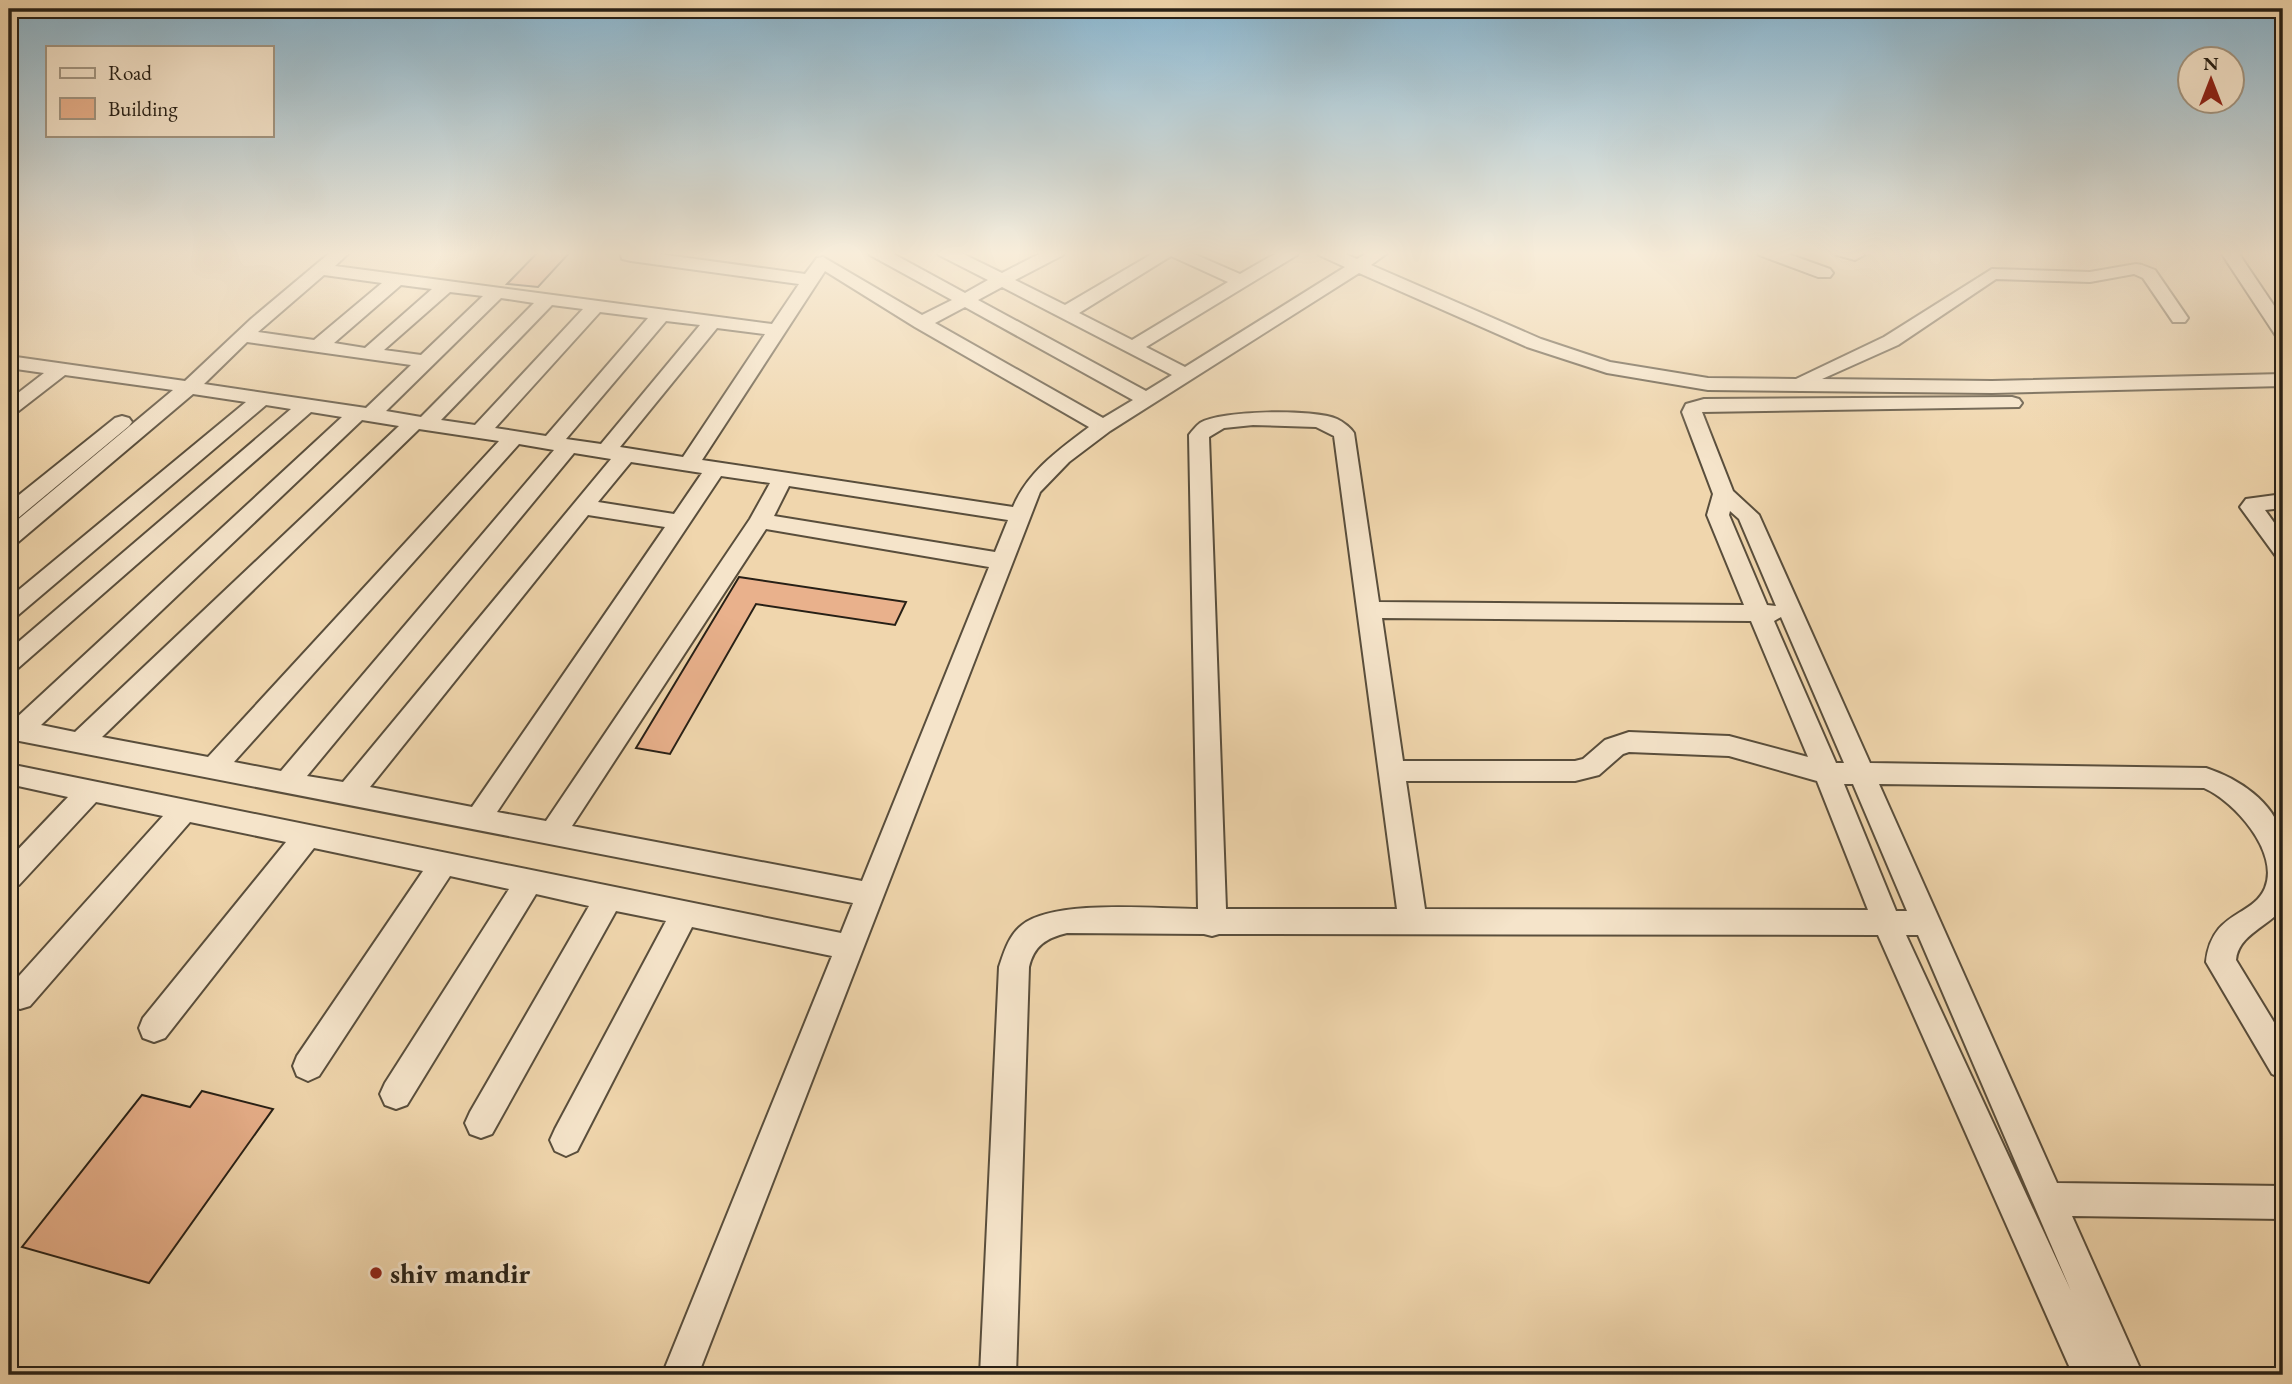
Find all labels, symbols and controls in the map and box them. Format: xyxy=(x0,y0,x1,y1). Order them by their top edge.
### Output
legend xyxy=(46,46,273,136)
north arrow xyxy=(2176,46,2246,116)
text: N xyxy=(2203,51,2219,76)
text: Road xyxy=(108,59,152,86)
text: Building xyxy=(108,95,178,122)
place label: shiv mandir xyxy=(390,1255,531,1291)
marker: shiv mandir xyxy=(368,1265,384,1281)

